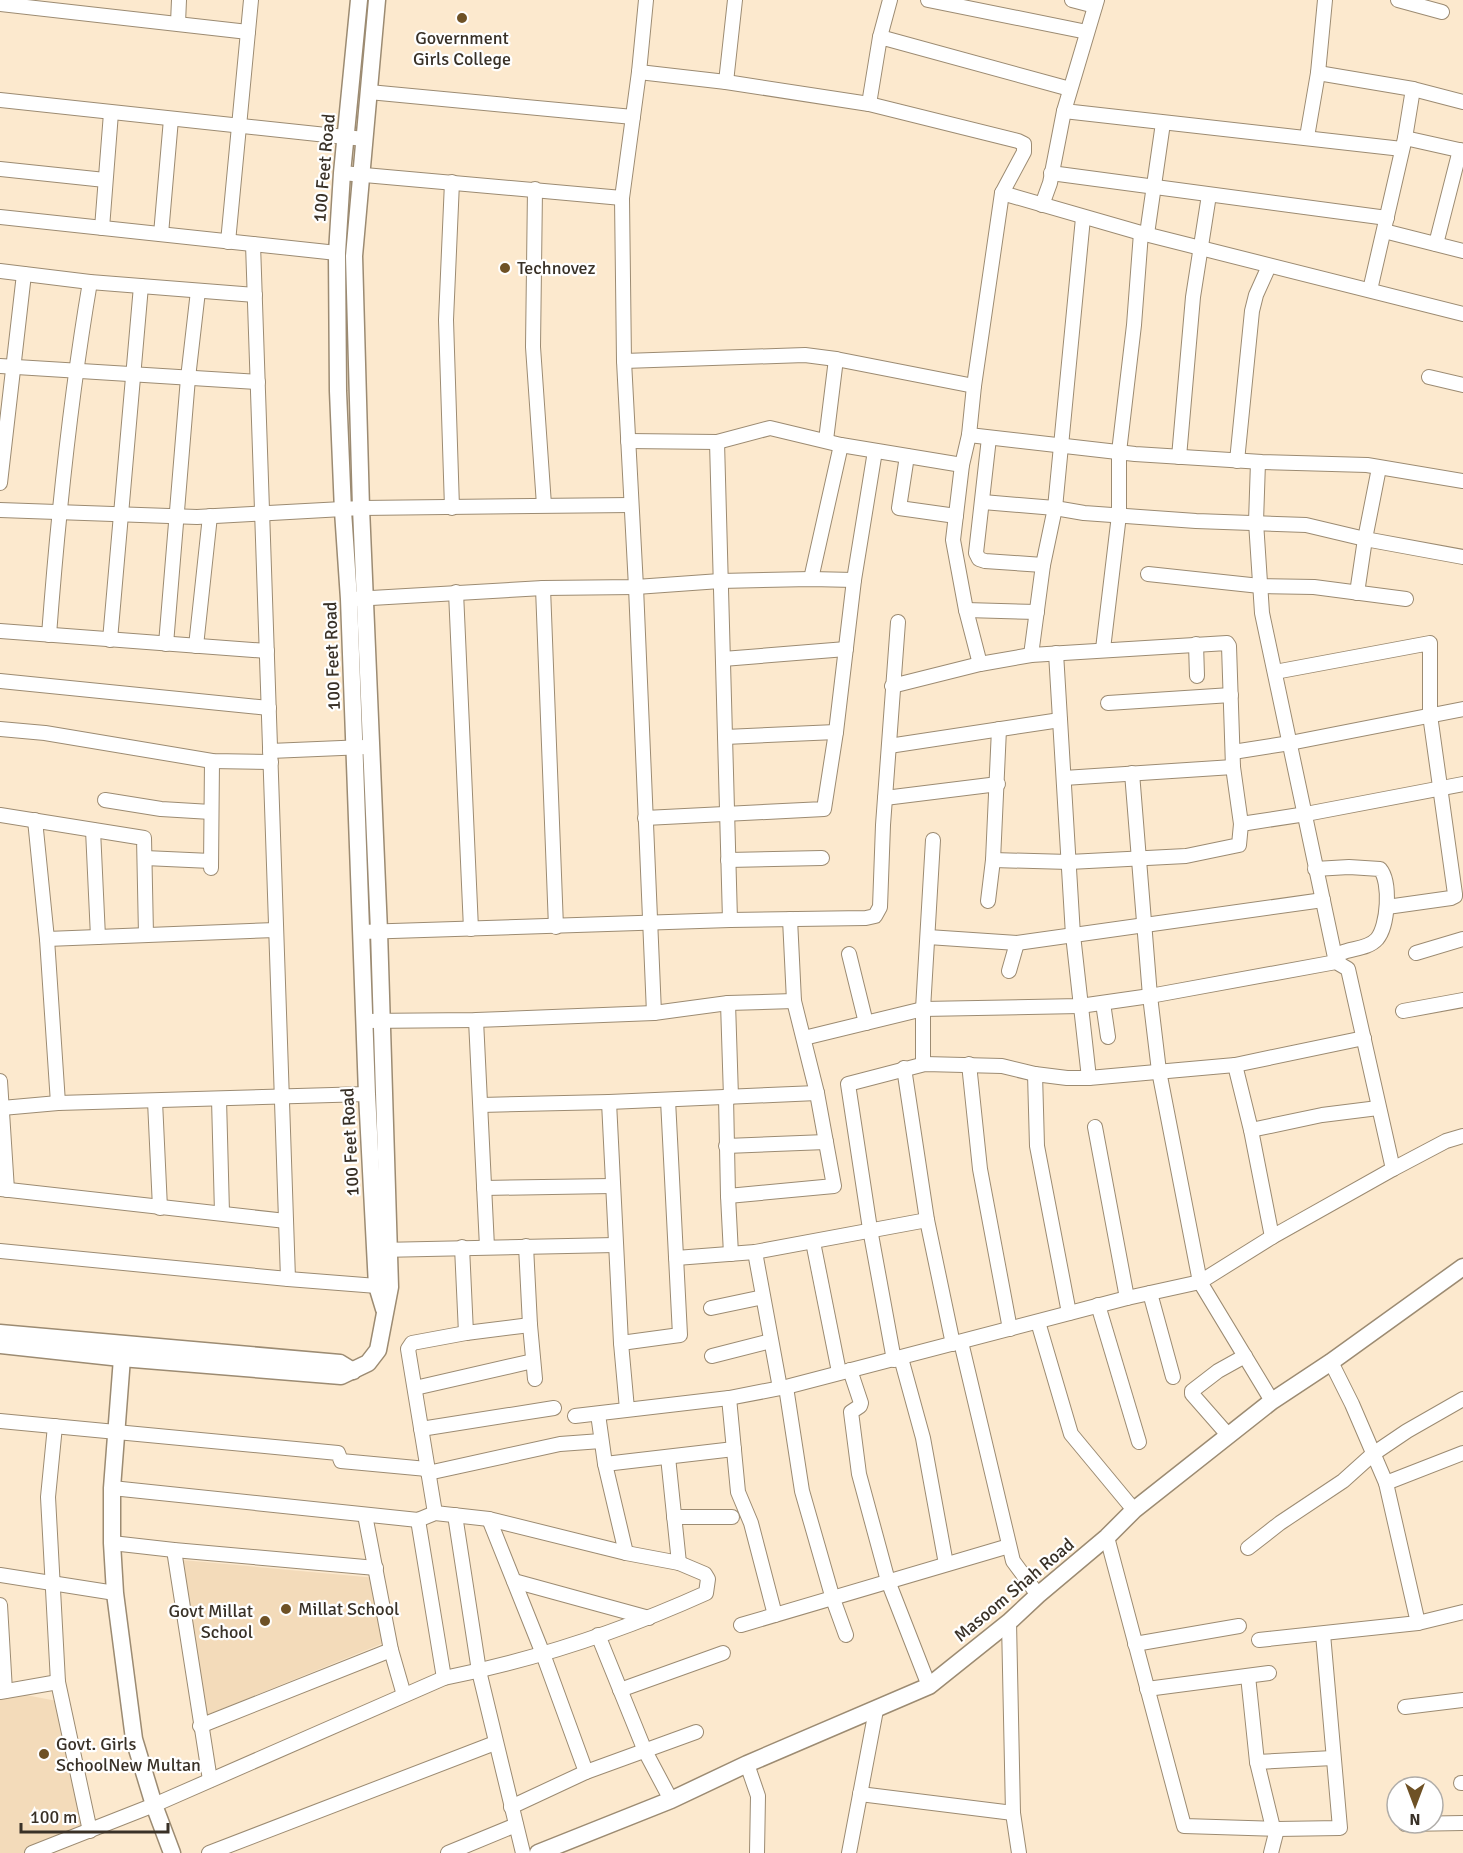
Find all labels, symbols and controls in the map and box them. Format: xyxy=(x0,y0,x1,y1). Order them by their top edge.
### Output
marker: Government Girls College xyxy=(455,11,469,25)
place label: Government Girls College xyxy=(413,27,511,70)
street label: 100 Feet Road xyxy=(308,113,340,223)
place label: Technovez xyxy=(517,257,596,279)
marker: Technovez xyxy=(498,261,512,275)
street label: 100 Feet Road xyxy=(319,601,345,711)
street label: 100 Feet Road xyxy=(336,1087,364,1197)
street label: Masoom Shah Road xyxy=(950,1533,1078,1647)
place label: Millat School xyxy=(298,1598,399,1620)
place label: Govt Millat School xyxy=(168,1600,253,1643)
marker: Millat School xyxy=(279,1602,293,1616)
marker: Govt Millat School xyxy=(258,1614,272,1628)
place label: Govt. Girls SchoolNew Multan xyxy=(56,1733,201,1776)
marker: Govt. Girls SchoolNew Multan xyxy=(37,1747,51,1761)
north arrow xyxy=(1385,1775,1445,1835)
scale bar xyxy=(21,1796,168,1834)
text: 100 m xyxy=(30,1806,77,1828)
text: N xyxy=(1409,1809,1421,1829)

